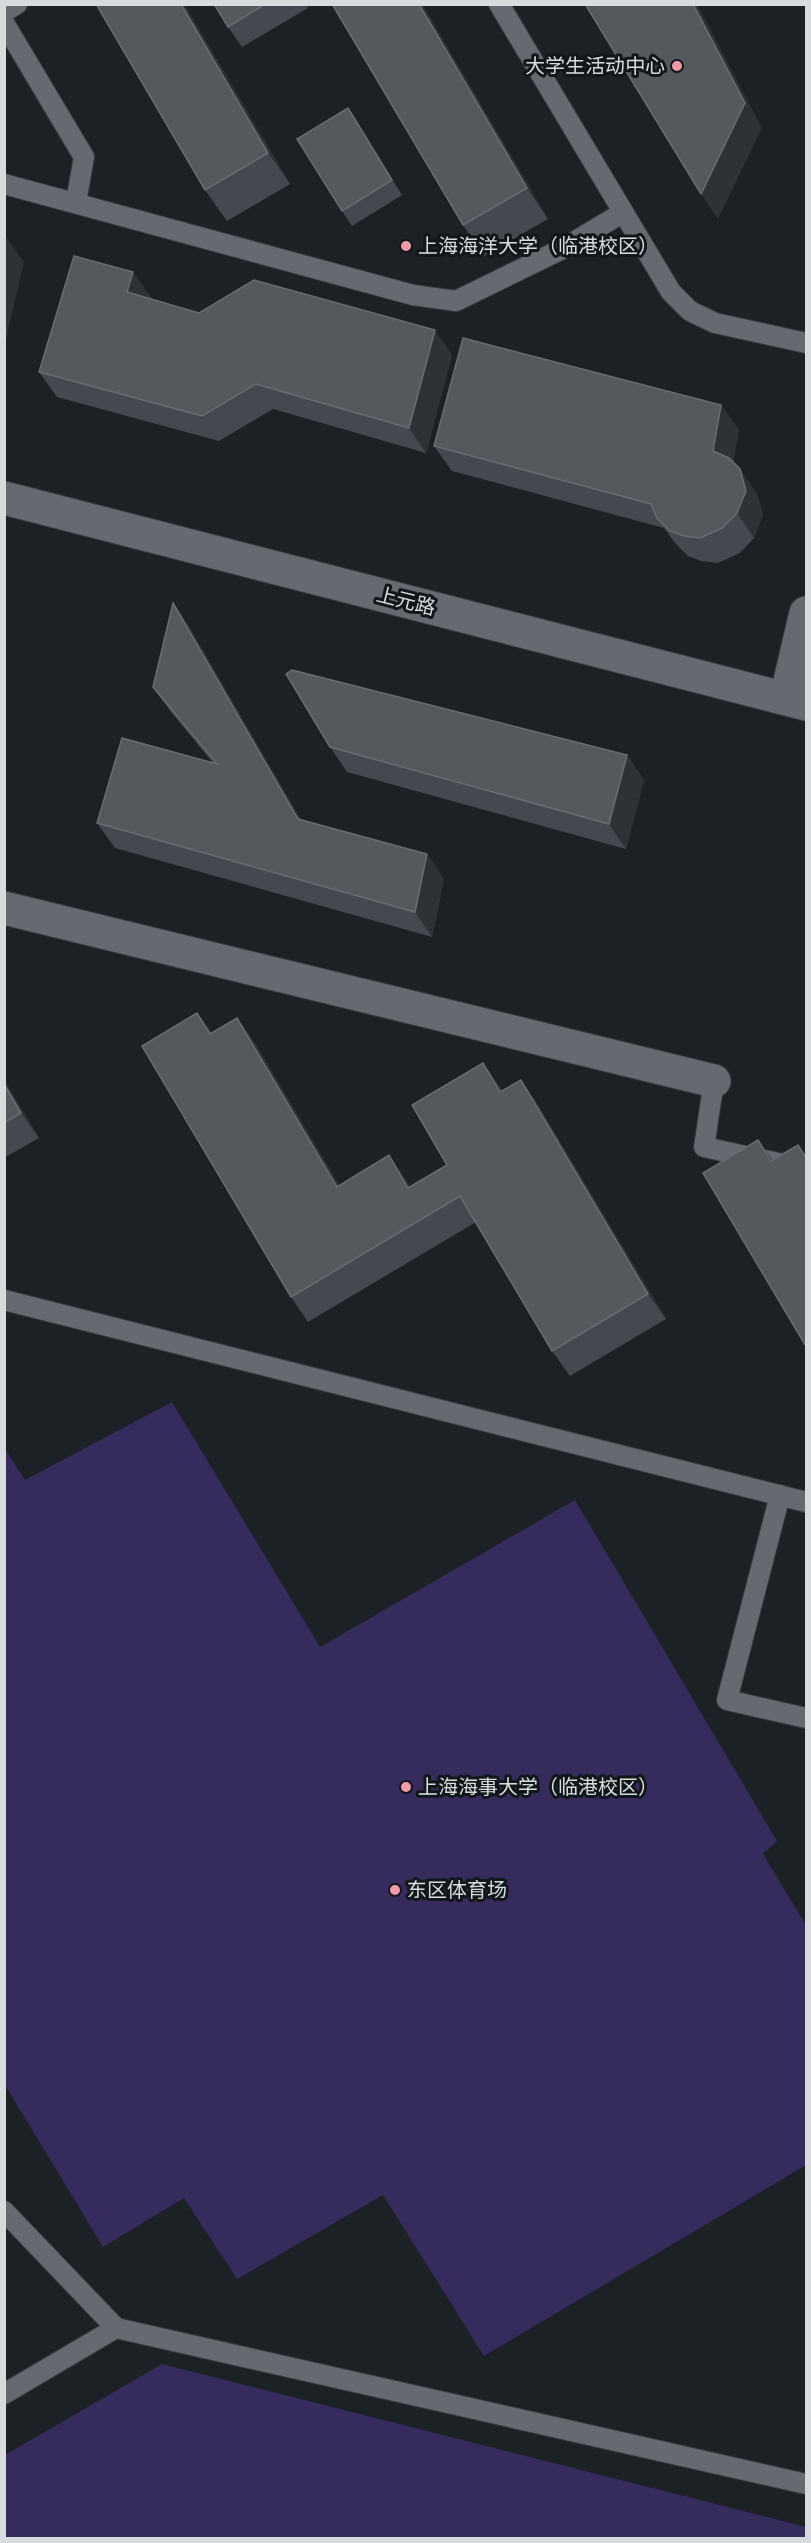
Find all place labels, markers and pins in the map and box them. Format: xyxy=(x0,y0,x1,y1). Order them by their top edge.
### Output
place label: 大学生活动中心 xyxy=(525,52,665,80)
marker: 大学生活动中心 xyxy=(670,59,684,73)
place label: 上海海洋大学（临港校区） xyxy=(418,232,658,260)
marker: 上海海洋大学（临港校区） xyxy=(399,239,413,253)
place label: 上海海事大学（临港校区） xyxy=(418,1773,658,1801)
marker: 上海海事大学（临港校区） xyxy=(399,1780,413,1794)
place label: 东区体育场 xyxy=(407,1876,507,1904)
marker: 东区体育场 xyxy=(388,1883,402,1897)

